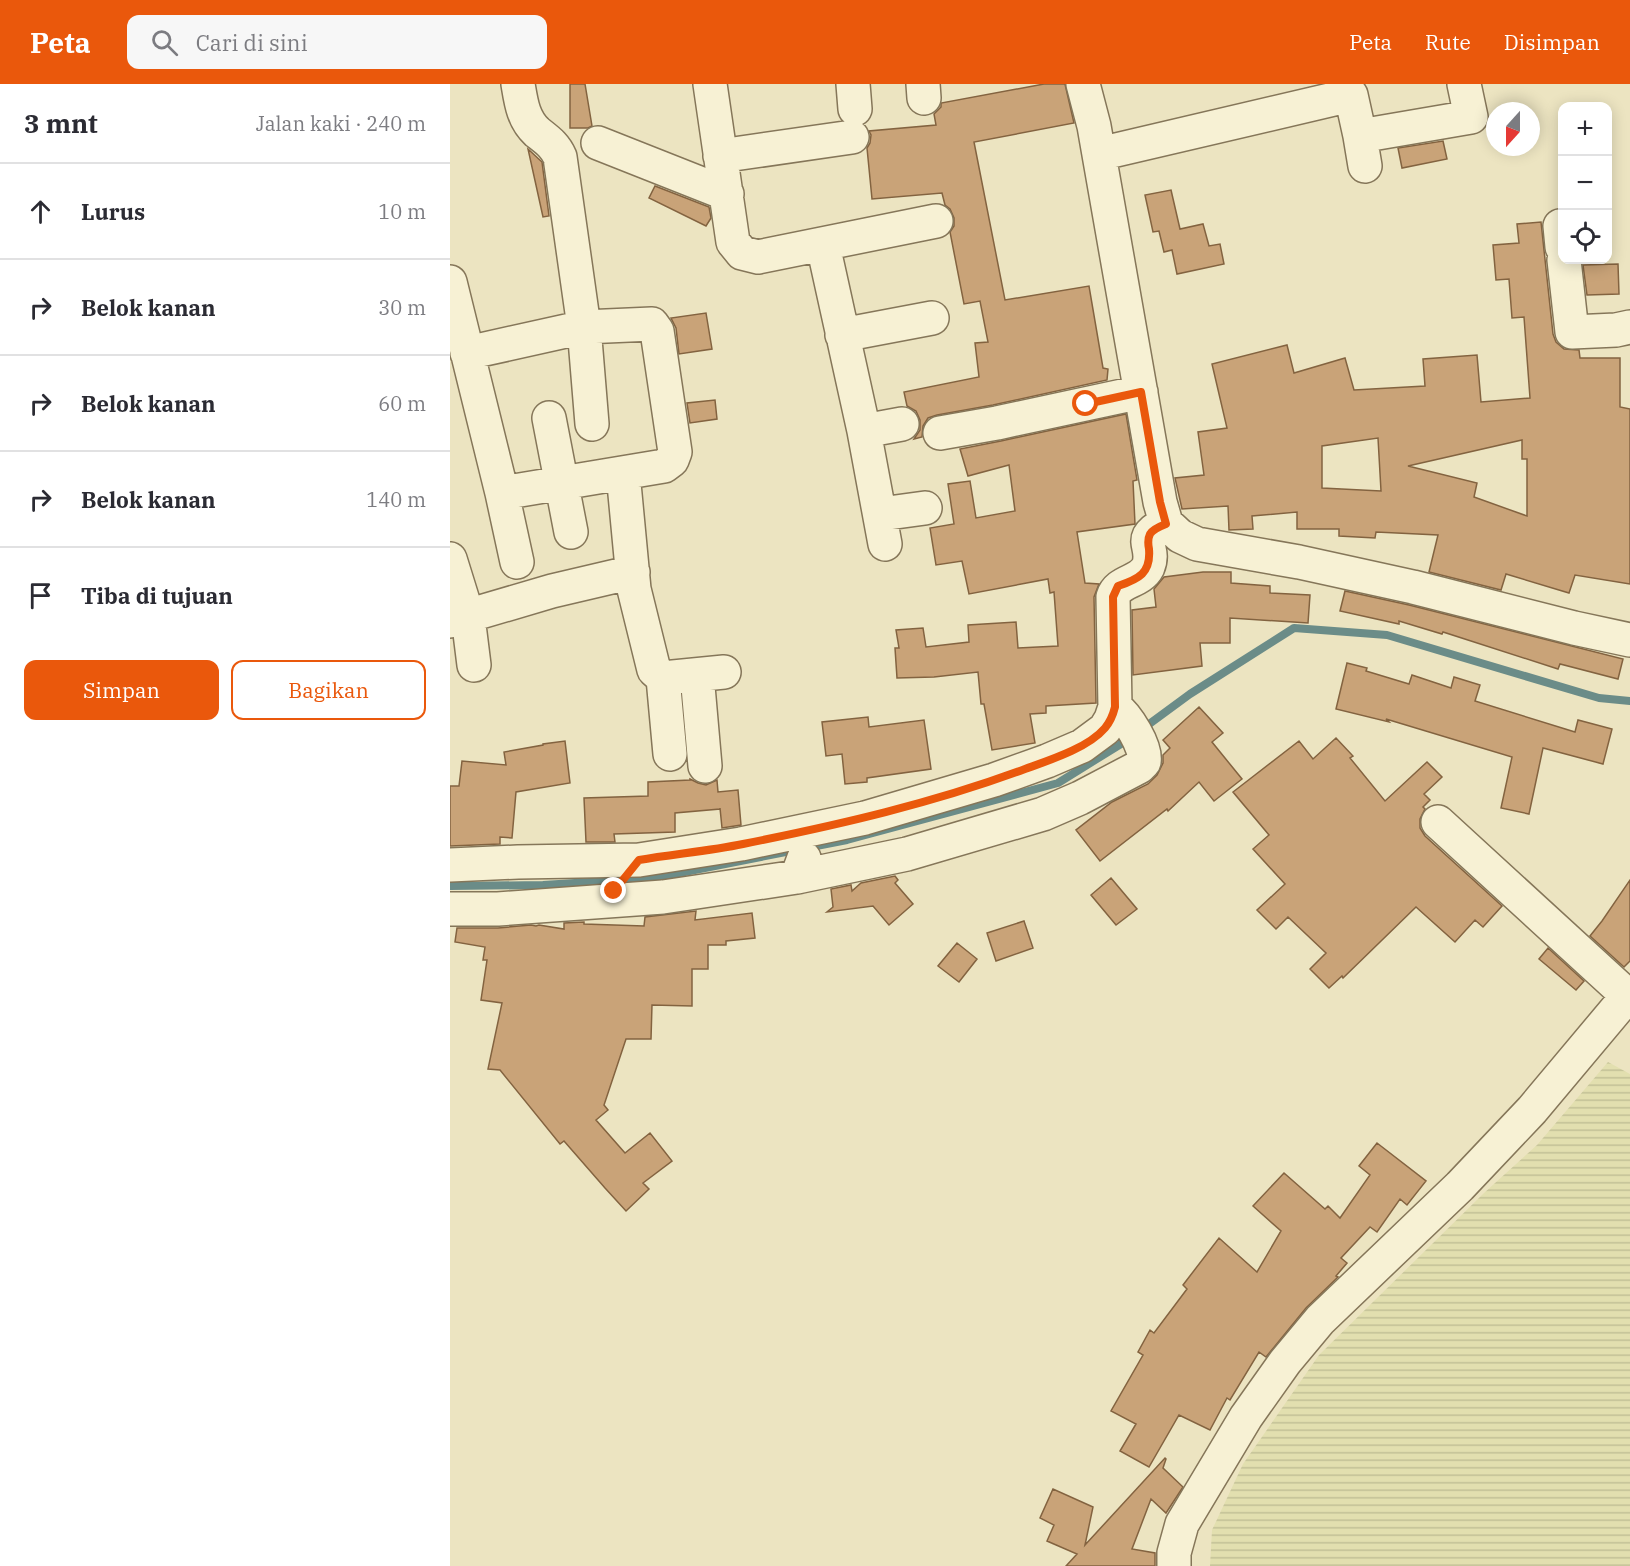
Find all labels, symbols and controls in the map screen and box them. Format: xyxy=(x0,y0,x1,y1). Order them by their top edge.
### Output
search box xyxy=(127,15,547,69)
text: Peta xyxy=(30,24,91,61)
icon: search xyxy=(148,26,181,59)
text: Cari di sini xyxy=(196,28,308,57)
text: Peta xyxy=(1349,28,1392,56)
text: Rute xyxy=(1425,28,1471,56)
text: Disimpan xyxy=(1504,28,1600,56)
north arrow xyxy=(1486,102,1540,156)
map controls xyxy=(1558,102,1612,264)
button: + xyxy=(1558,102,1612,156)
text: 3 mnt xyxy=(24,106,98,140)
text: Jalan kaki · 240 m xyxy=(256,110,426,137)
button: − xyxy=(1558,156,1612,210)
icon: ahead xyxy=(24,195,57,228)
text: Lurus xyxy=(81,197,145,226)
text: 10 m xyxy=(378,198,426,225)
button: locate xyxy=(1558,210,1612,264)
icon: right xyxy=(24,291,57,324)
text: Belok kanan xyxy=(81,293,216,322)
text: 30 m xyxy=(378,294,426,321)
icon: right xyxy=(24,387,57,420)
text: Belok kanan xyxy=(81,389,216,418)
text: 60 m xyxy=(378,390,426,417)
route start xyxy=(1072,390,1098,416)
icon: right xyxy=(24,483,57,516)
text: Belok kanan xyxy=(81,485,216,514)
text: 140 m xyxy=(366,486,426,513)
icon: arrive xyxy=(24,579,57,612)
text: Tiba di tujuan xyxy=(81,581,233,610)
button: Simpan xyxy=(24,660,219,720)
button: Bagikan xyxy=(231,660,426,720)
route end xyxy=(600,877,626,903)

